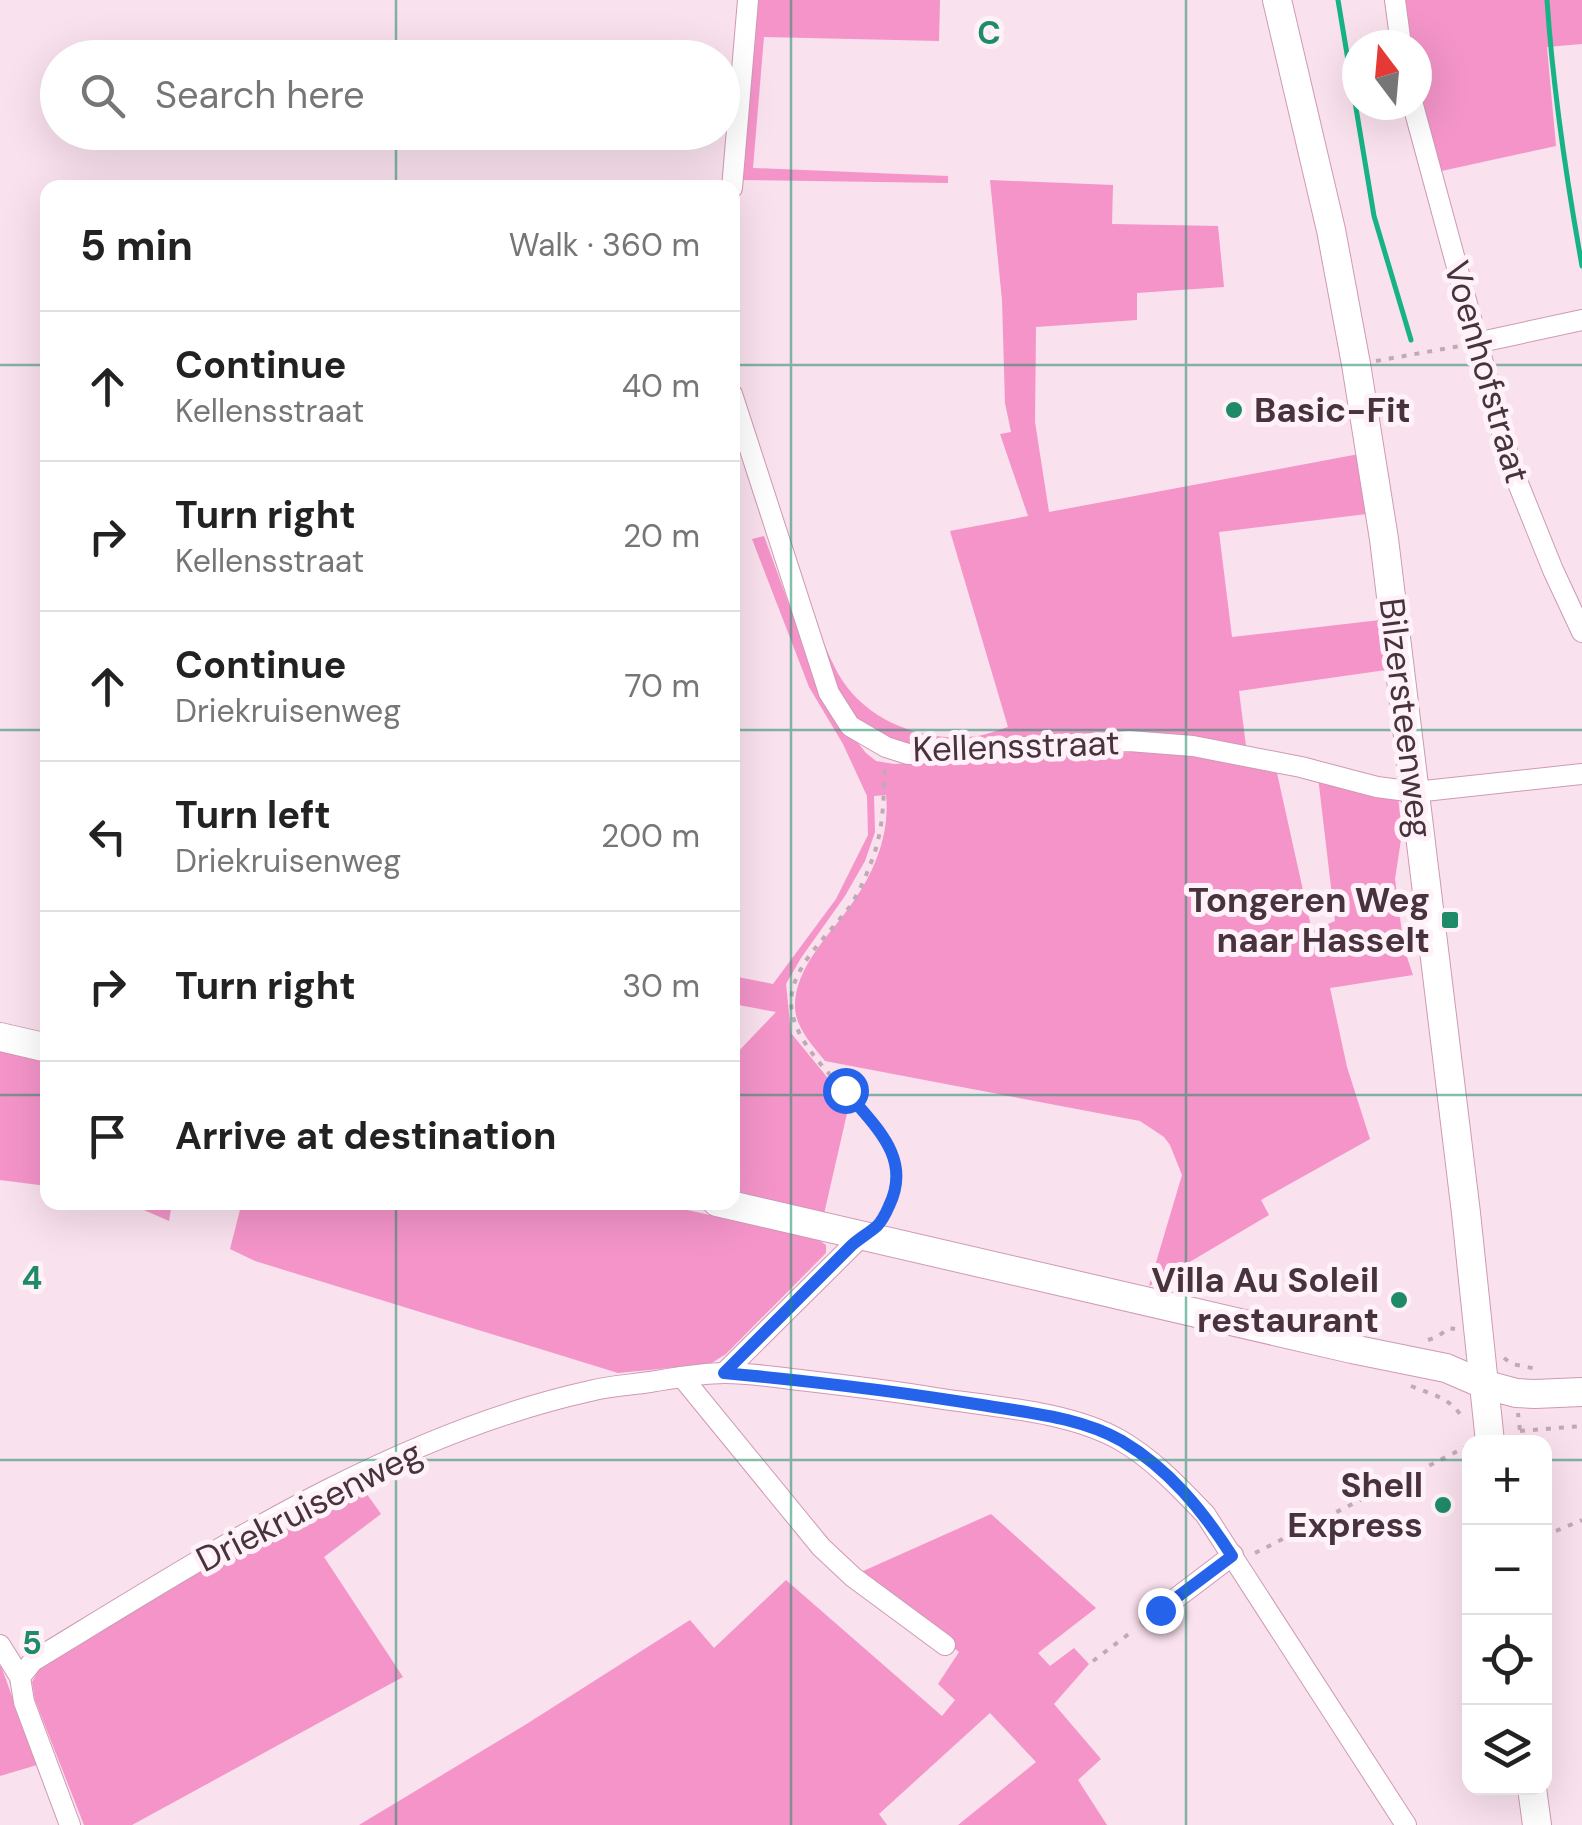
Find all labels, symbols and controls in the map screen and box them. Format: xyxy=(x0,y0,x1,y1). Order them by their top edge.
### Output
text: C xyxy=(977,12,1001,54)
north arrow xyxy=(1342,30,1432,120)
search box xyxy=(40,40,740,150)
icon: search xyxy=(75,68,130,123)
text: Search here xyxy=(155,70,365,120)
text: 5 min xyxy=(80,218,193,273)
text: Walk · 360 m xyxy=(509,224,700,266)
street label: Voenhofstraat xyxy=(1433,256,1541,488)
text: Continue xyxy=(175,340,346,390)
icon: ahead xyxy=(80,359,135,414)
text: 40 m xyxy=(622,365,700,407)
place label: Basic-Fit xyxy=(1254,387,1411,433)
text: Kellensstraat xyxy=(175,390,364,432)
marker: Basic-Fit xyxy=(1223,399,1245,421)
text: Turn right xyxy=(175,490,356,540)
icon: right xyxy=(80,509,135,564)
text: 20 m xyxy=(623,515,700,557)
text: Kellensstraat xyxy=(175,540,364,582)
street label: Bilzersteenweg xyxy=(1368,595,1444,841)
text: Continue xyxy=(175,640,346,690)
icon: ahead xyxy=(80,659,135,714)
text: 70 m xyxy=(624,665,700,707)
text: Driekruisenweg xyxy=(175,690,401,732)
street label: Kellensstraat xyxy=(912,719,1120,773)
text: Turn left xyxy=(175,790,331,840)
icon: left xyxy=(80,809,135,864)
text: 200 m xyxy=(601,815,700,857)
text: Driekruisenweg xyxy=(175,840,401,882)
place label: Tongeren Weg naar Hasselt xyxy=(1188,877,1430,963)
marker: Tongeren Weg naar Hasselt xyxy=(1439,909,1461,931)
icon: right xyxy=(80,959,135,1014)
text: Turn right xyxy=(175,961,356,1011)
text: 30 m xyxy=(622,965,700,1007)
route start xyxy=(823,1068,869,1114)
icon: arrive xyxy=(80,1109,135,1164)
text: Arrive at destination xyxy=(175,1111,557,1161)
text: 4 xyxy=(22,1257,42,1299)
place label: Villa Au Soleil restaurant xyxy=(1151,1257,1379,1343)
marker: Villa Au Soleil restaurant xyxy=(1388,1289,1410,1311)
street label: Driekruisenweg xyxy=(188,1429,430,1583)
map controls xyxy=(1462,1435,1552,1795)
button: + xyxy=(1462,1435,1552,1525)
place label: Shell Express xyxy=(1287,1462,1423,1548)
marker: Shell Express xyxy=(1432,1494,1454,1516)
button: − xyxy=(1462,1525,1552,1615)
route end xyxy=(1138,1588,1184,1634)
button: locate xyxy=(1462,1615,1552,1705)
text: 5 xyxy=(22,1622,42,1664)
button: layers xyxy=(1462,1705,1552,1795)

